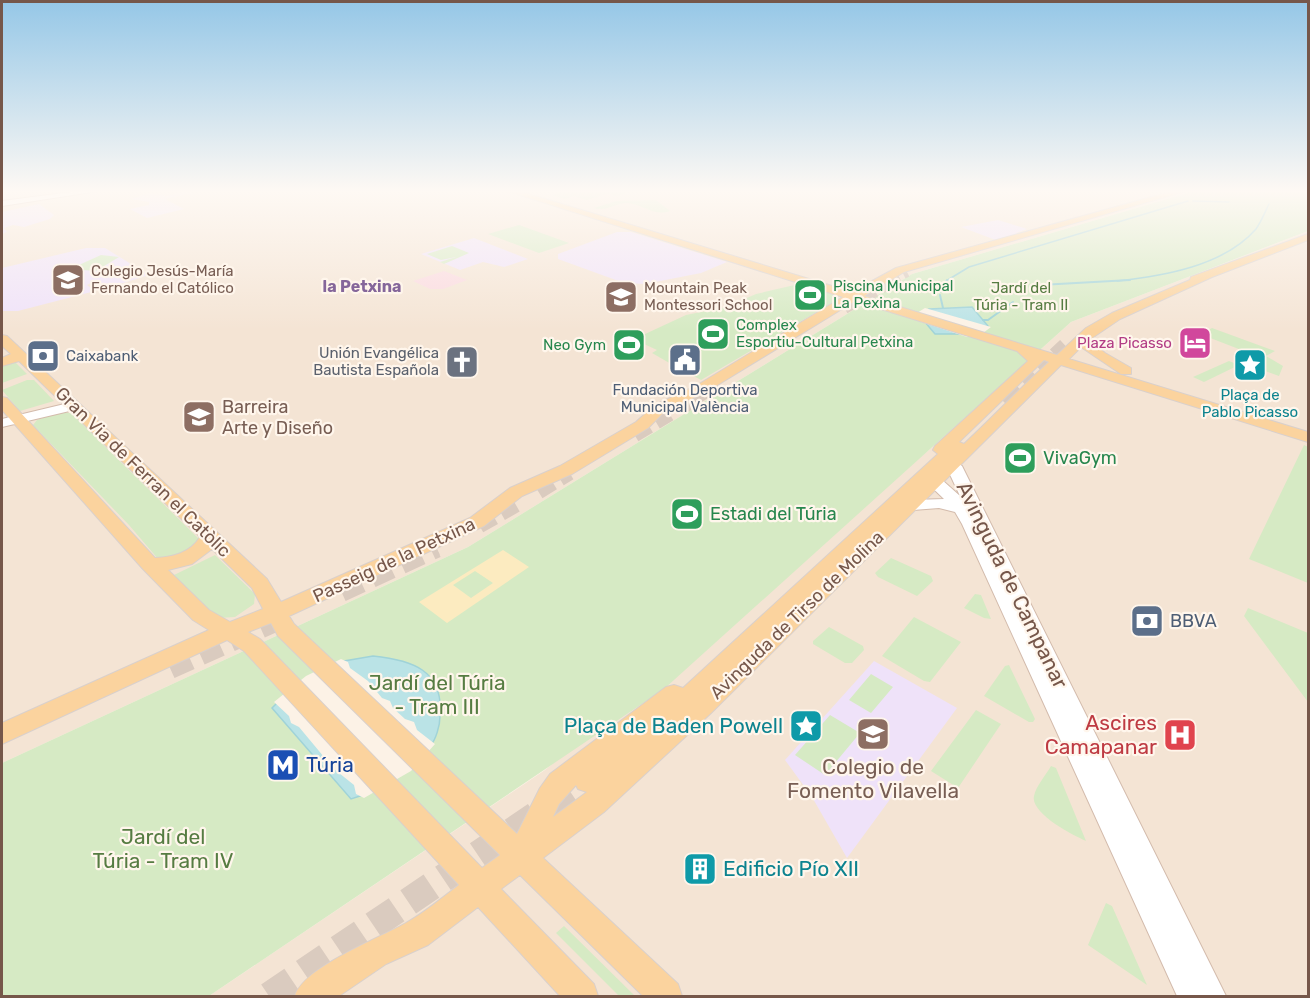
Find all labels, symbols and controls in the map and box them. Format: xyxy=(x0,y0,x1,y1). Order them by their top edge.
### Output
school or university icon: Colegio Jesús-María Fernando el Católico xyxy=(50,262,86,298)
place label: Colegio Jesús-María Fernando el Católico xyxy=(91,262,234,297)
district label: la Petxina xyxy=(323,277,401,296)
sports icon: Piscina Municipal La Pexina xyxy=(792,277,828,313)
place label: Piscina Municipal La Pexina xyxy=(833,277,953,312)
school or university icon: Mountain Peak Montessori School xyxy=(603,279,639,315)
place label: Mountain Peak Montessori School xyxy=(644,279,772,314)
park label: Jardí del Túria - Tram II xyxy=(974,279,1068,314)
sports icon: Complex Esportiu-Cultural Petxina xyxy=(695,316,731,352)
place label: Complex Esportiu-Cultural Petxina xyxy=(736,316,913,351)
hotel icon: Plaza Picasso xyxy=(1177,325,1213,361)
sports icon: Neo Gym xyxy=(611,327,647,363)
place label: Plaza Picasso xyxy=(1077,334,1172,352)
place label: Neo Gym xyxy=(543,336,606,354)
bank icon: Caixabank xyxy=(25,338,61,374)
public building icon: Fundación Deportiva Municipal València xyxy=(667,342,703,378)
place label: Unión Evangélica Bautista Española xyxy=(313,344,439,379)
church icon: Unión Evangélica Bautista Española xyxy=(444,344,480,380)
place label: Caixabank xyxy=(66,347,138,365)
place icon: Plaça de Pablo Picasso xyxy=(1232,347,1268,383)
place label: Fundación Deportiva Municipal València xyxy=(613,381,757,416)
street label: Gran Via de Ferran el Catòlic xyxy=(51,382,235,562)
place label: Plaça de Pablo Picasso xyxy=(1202,386,1298,421)
place label: Barreira Arte y Diseño xyxy=(222,396,333,439)
school or university icon: Barreira Arte y Diseño xyxy=(181,399,217,435)
sports icon: VivaGym xyxy=(1002,440,1038,476)
place label: VivaGym xyxy=(1043,447,1117,469)
street label: Avinguda de Campanar xyxy=(951,477,1074,692)
sports icon: Estadi del Túria xyxy=(669,496,705,532)
place label: Estadi del Túria xyxy=(710,503,837,525)
street label: Passeig de la Petxina xyxy=(309,513,479,607)
street label: Avinguda de Tirso de Molina xyxy=(706,526,888,704)
bank icon: BBVA xyxy=(1129,603,1165,639)
place label: BBVA xyxy=(1170,610,1217,632)
park label: Jardí del Túria - Tram III xyxy=(368,670,506,719)
place icon: Plaça de Baden Powell xyxy=(788,708,824,744)
place label: Ascires Camapanar xyxy=(1045,710,1157,759)
place label: Plaça de Baden Powell xyxy=(564,713,783,738)
school or university icon: Colegio de Fomento Vilavella xyxy=(855,716,891,752)
hospital icon: Ascires Camapanar xyxy=(1162,717,1198,753)
metro station icon: Túria xyxy=(265,747,301,783)
place label: Túria xyxy=(306,752,354,777)
place label: Colegio de Fomento Vilavella xyxy=(787,754,959,803)
park label: Jardí del Túria - Tram IV xyxy=(93,824,234,873)
building icon: Edificio Pío XII xyxy=(682,851,718,887)
place label: Edificio Pío XII xyxy=(723,856,859,881)

